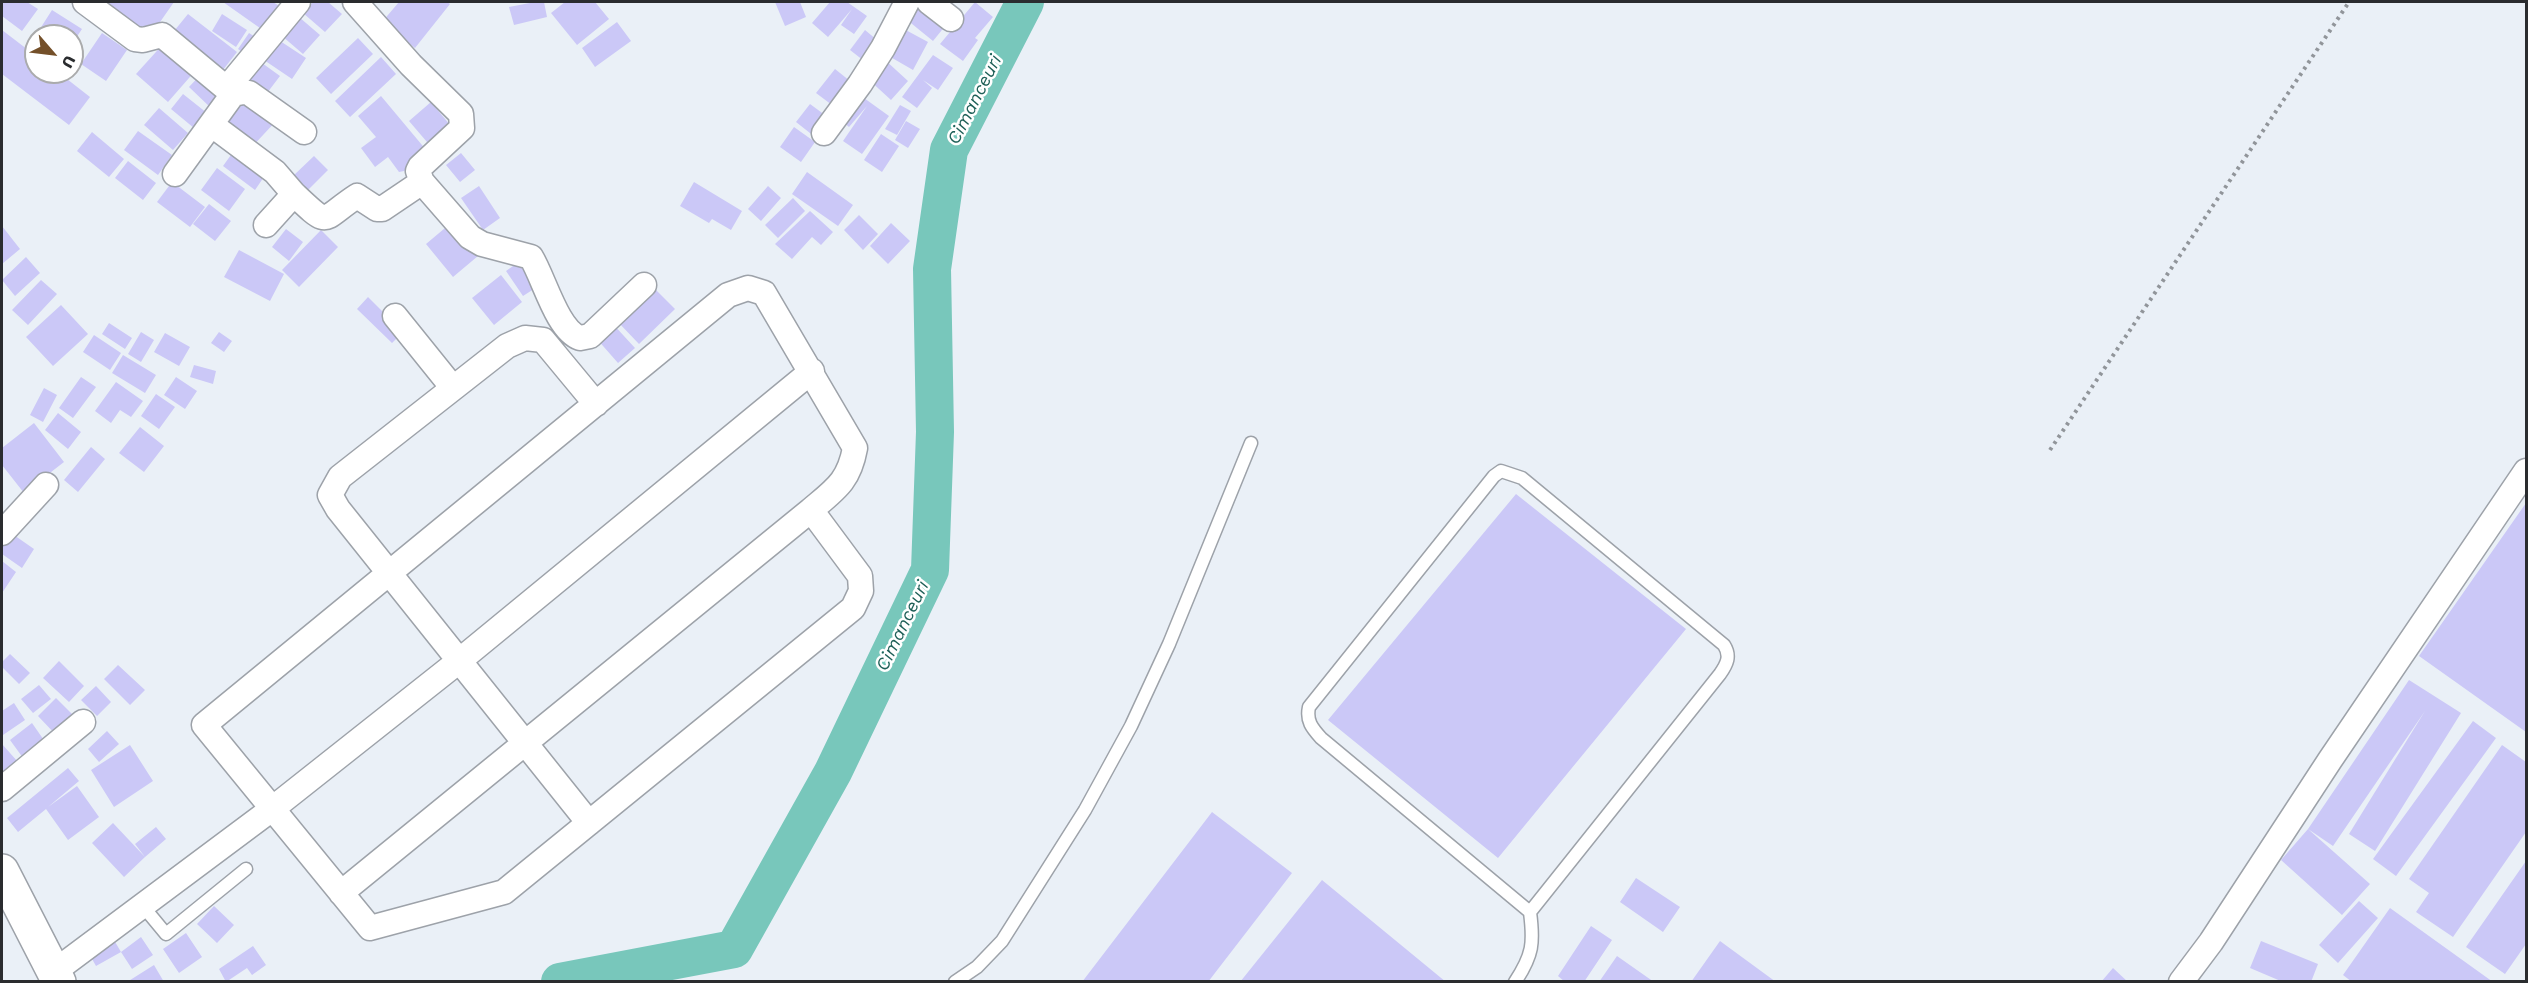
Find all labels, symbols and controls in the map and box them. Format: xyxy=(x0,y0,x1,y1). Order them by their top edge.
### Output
north arrow xyxy=(24,24,84,84)
text: U xyxy=(58,52,80,71)
water label: Cimanceuri xyxy=(943,52,1007,148)
water label: Cimanceuri xyxy=(872,577,934,675)

